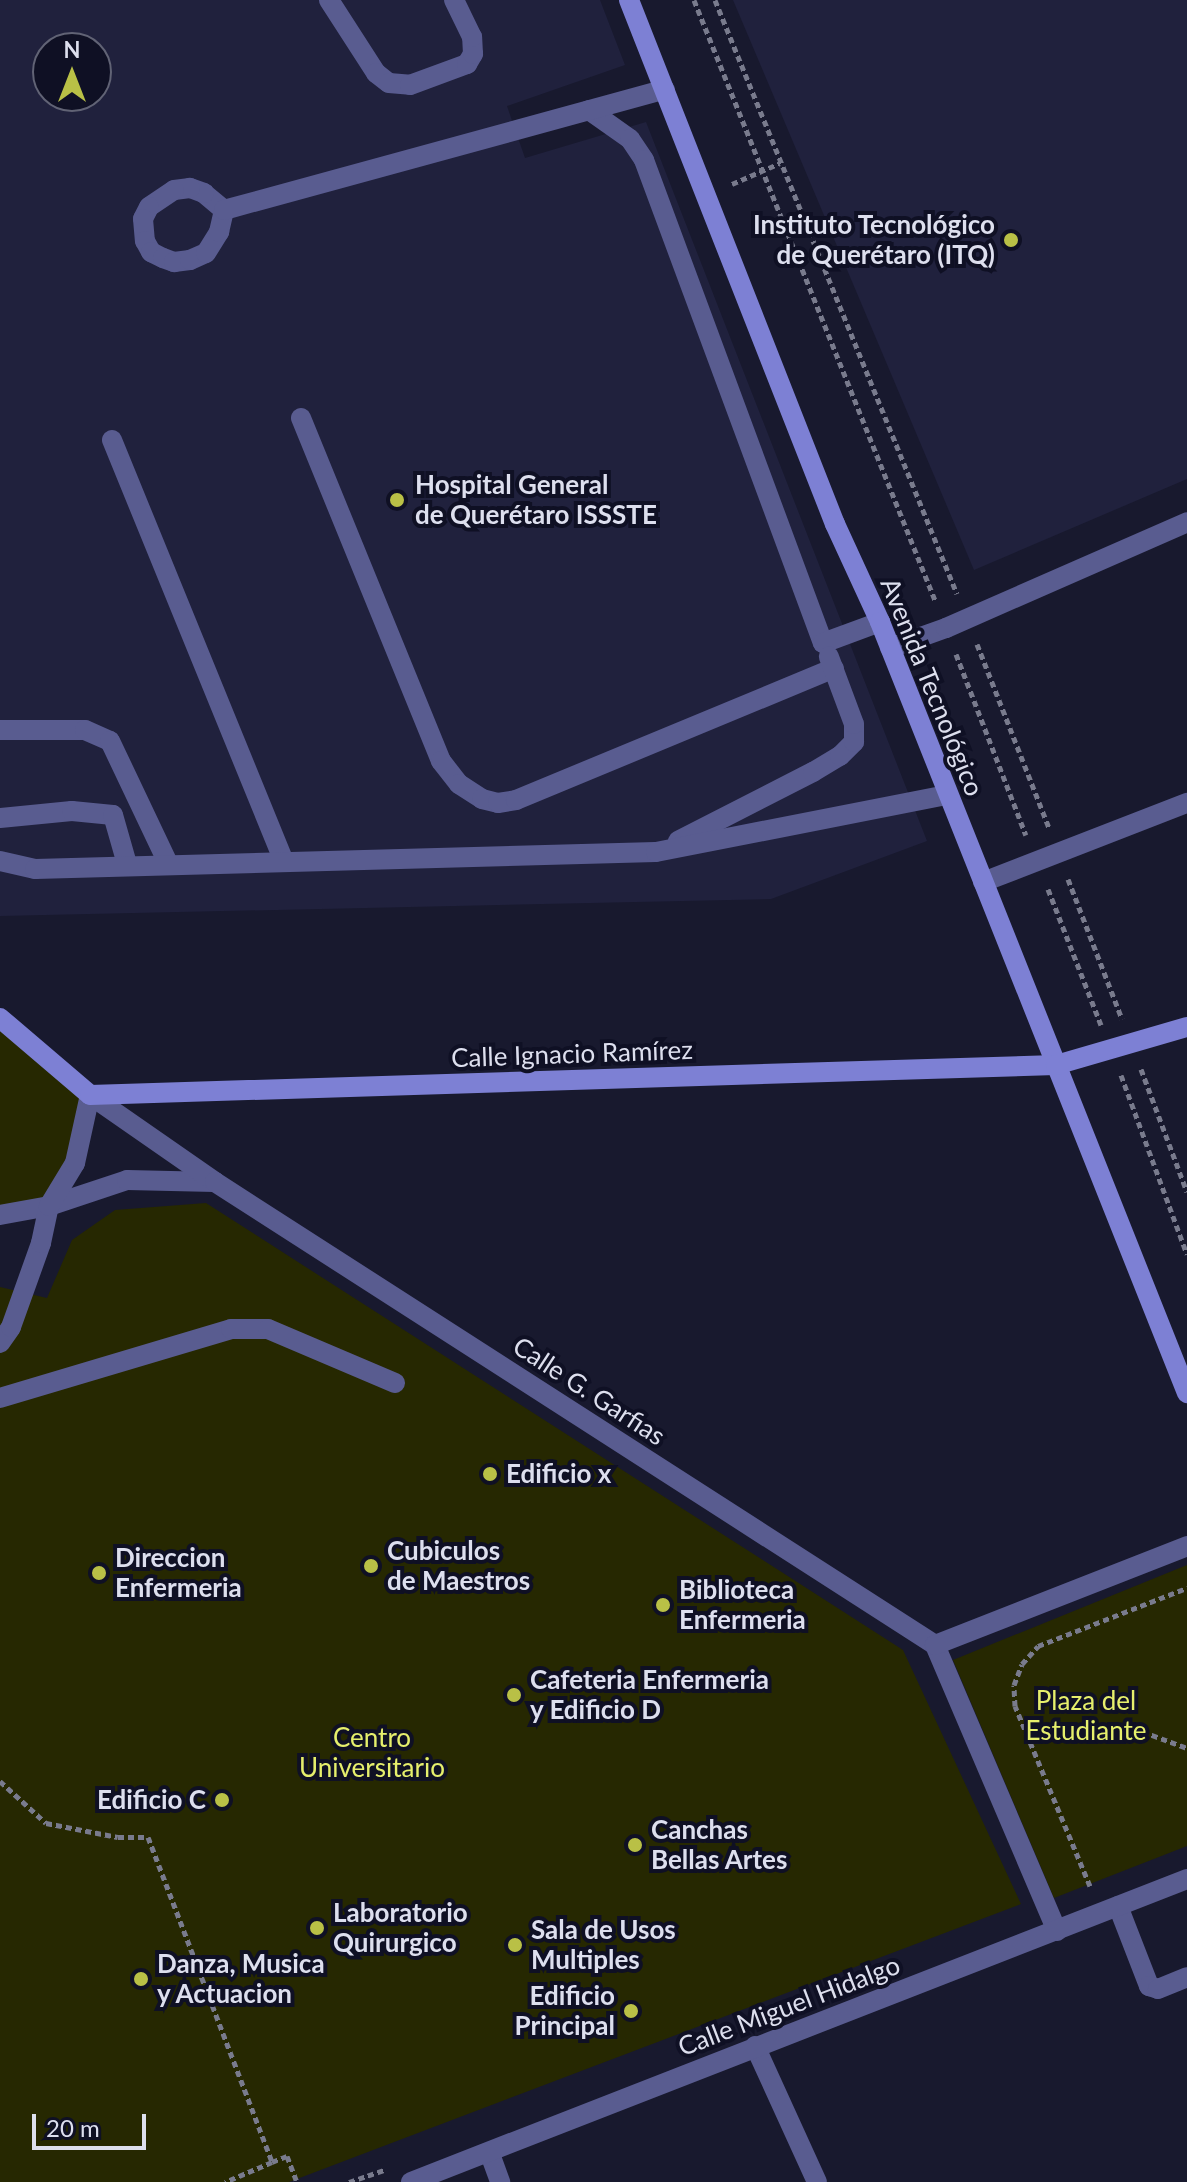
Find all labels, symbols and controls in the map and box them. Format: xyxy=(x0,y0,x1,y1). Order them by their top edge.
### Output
north arrow xyxy=(32,32,112,112)
text: N xyxy=(64,36,80,63)
place label: Instituto Tecnológico de Querétaro (ITQ) xyxy=(752,209,995,270)
marker: Instituto Tecnológico de Querétaro (ITQ) xyxy=(1002,231,1020,249)
place label: Hospital General de Querétaro ISSSTE xyxy=(415,469,657,530)
marker: Hospital General de Querétaro ISSSTE xyxy=(386,489,408,511)
street label: Avenida Tecnológico xyxy=(874,573,990,801)
street label: Calle Ignacio Ramírez xyxy=(451,1034,693,1074)
street label: Calle G. Garfias xyxy=(507,1330,671,1452)
place label: Edificio x xyxy=(506,1458,611,1490)
marker: Edificio x xyxy=(481,1465,499,1483)
place label: Cubiculos de Maestros xyxy=(387,1535,530,1596)
place label: Direccion Enfermeria xyxy=(115,1542,242,1604)
marker: Cubiculos de Maestros xyxy=(362,1557,380,1575)
marker: Direccion Enfermeria xyxy=(90,1564,108,1582)
place label: Biblioteca Enfermeria xyxy=(679,1574,806,1636)
marker: Biblioteca Enfermeria xyxy=(654,1596,672,1614)
place label: Cafeteria Enfermeria y Edificio D xyxy=(530,1664,769,1726)
park label: Plaza del Estudiante xyxy=(1026,1685,1146,1746)
marker: Cafeteria Enfermeria y Edificio D xyxy=(505,1686,523,1704)
park label: Centro Universitario xyxy=(299,1722,445,1784)
place label: Edificio C xyxy=(97,1784,206,1816)
marker: Edificio C xyxy=(213,1791,231,1809)
place label: Canchas Bellas Artes xyxy=(651,1814,788,1876)
marker: Canchas Bellas Artes xyxy=(626,1836,644,1854)
place label: Laboratorio Quirurgico xyxy=(333,1897,468,1958)
place label: Sala de Usos Multiples xyxy=(531,1914,676,1976)
marker: Laboratorio Quirurgico xyxy=(308,1919,326,1937)
marker: Sala de Usos Multiples xyxy=(506,1936,524,1954)
place label: Danza, Musica y Actuacion xyxy=(157,1948,325,2010)
street label: Calle Miguel Hidalgo xyxy=(674,1949,904,2063)
marker: Danza, Musica y Actuacion xyxy=(132,1970,150,1988)
place label: Edificio Principal xyxy=(515,1980,615,2042)
marker: Edificio Principal xyxy=(622,2002,640,2020)
scale bar xyxy=(36,2098,150,2148)
text: 20 m xyxy=(46,2113,100,2142)

